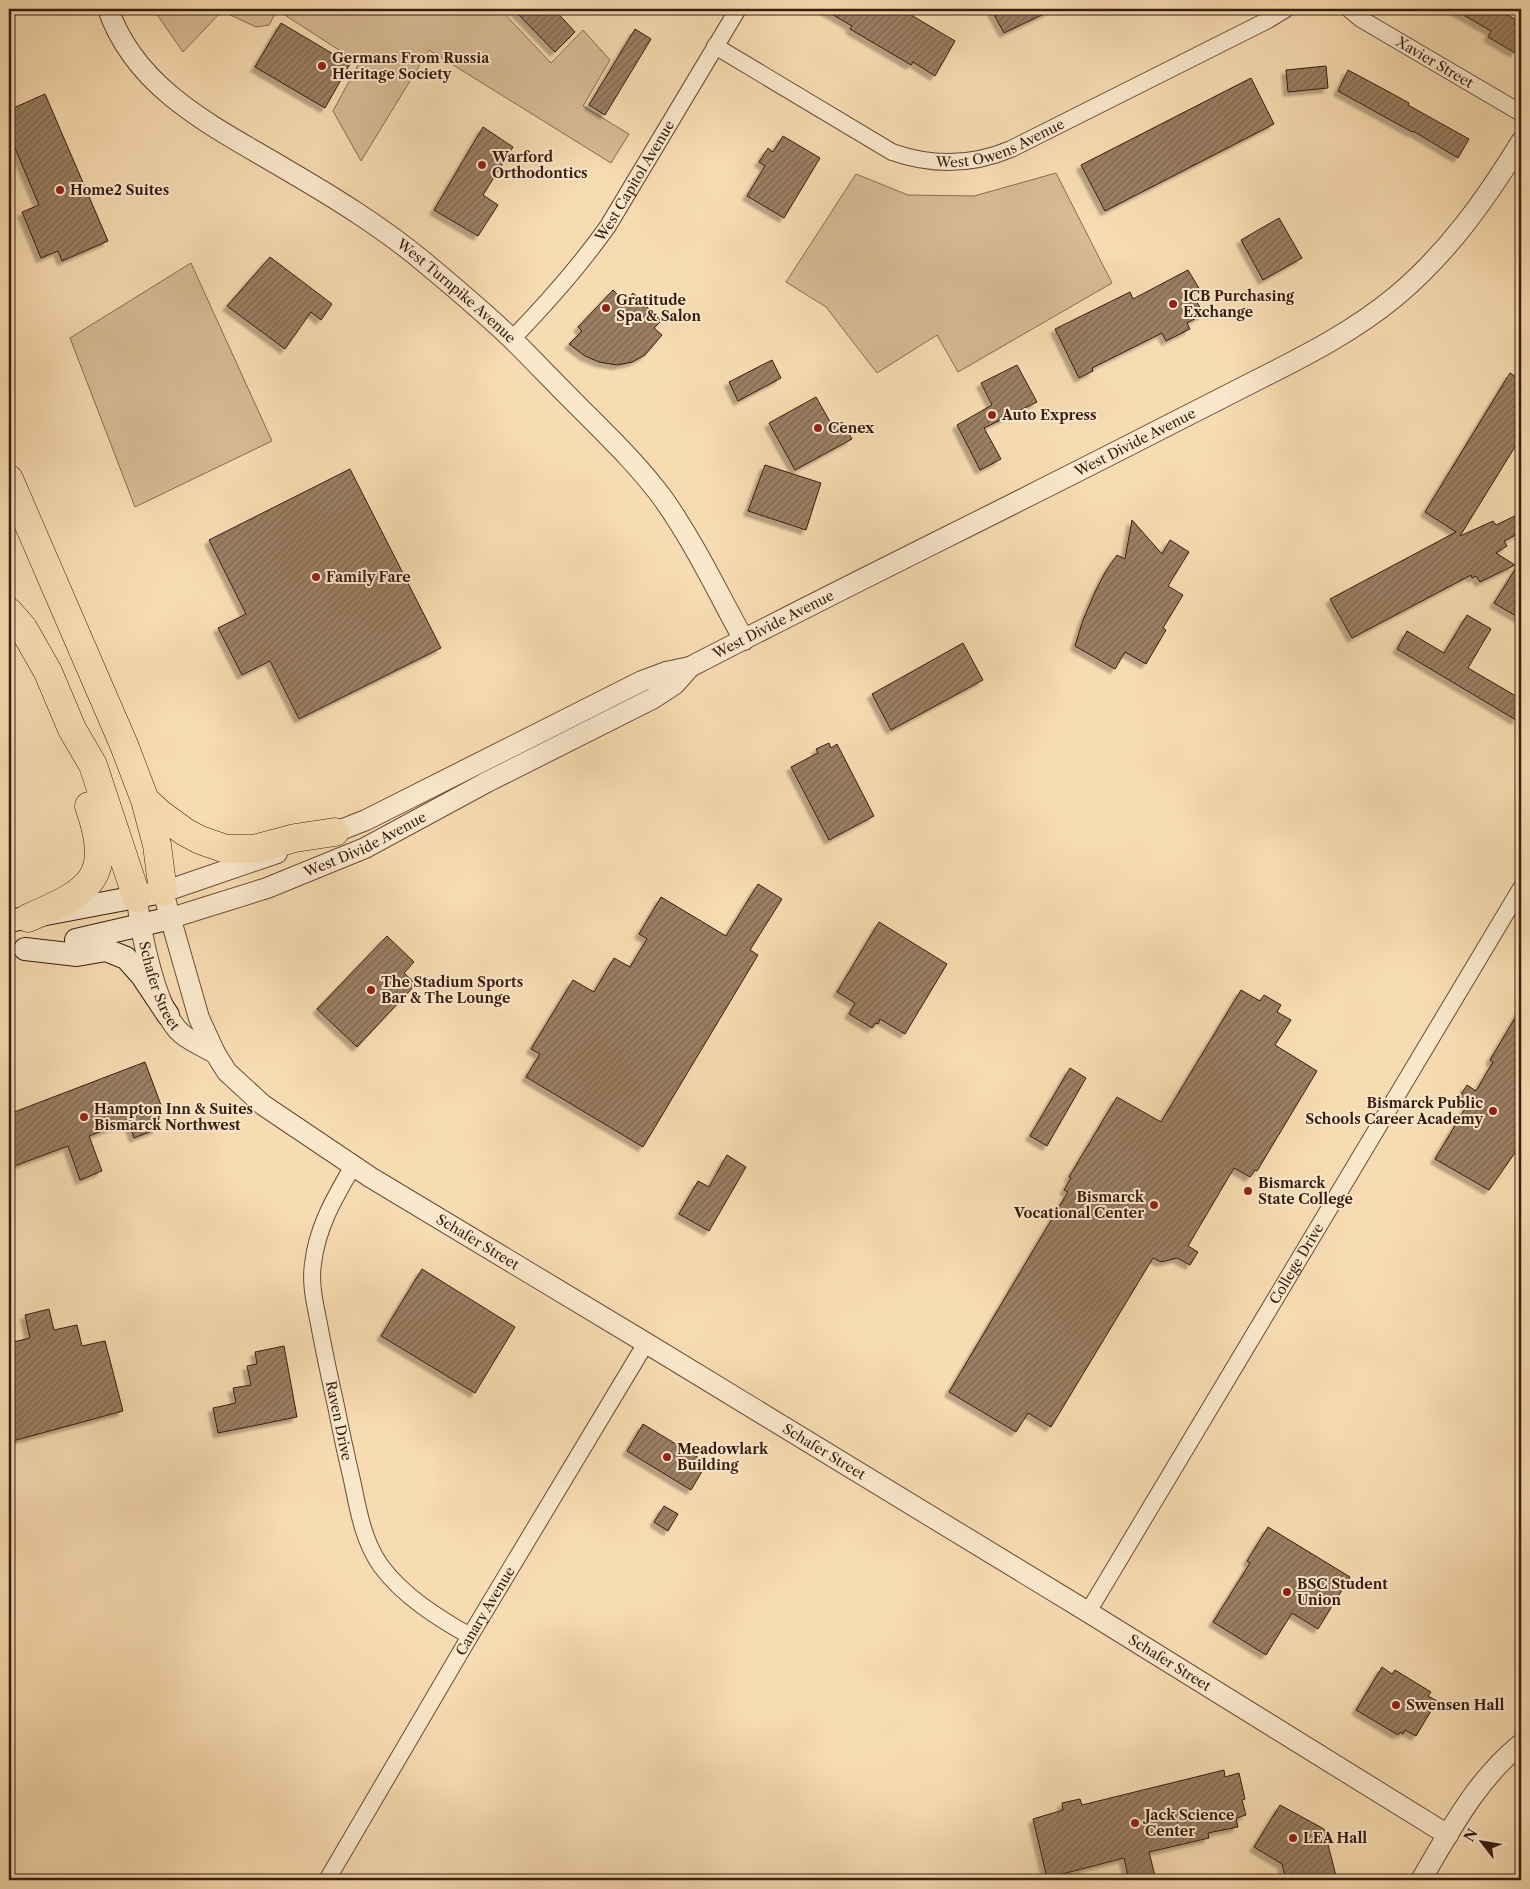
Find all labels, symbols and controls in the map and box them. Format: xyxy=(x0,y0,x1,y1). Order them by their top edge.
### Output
street label: Xavier Street xyxy=(1392,32,1477,92)
place label: Germans From Russia Heritage Society xyxy=(332,49,490,83)
marker: Germans From Russia Heritage Society xyxy=(316,60,328,72)
street label: West Owens Avenue xyxy=(935,115,1067,171)
street label: West Capitol Avenue xyxy=(590,117,678,246)
place label: Warford Orthodontics xyxy=(491,148,588,182)
marker: Warford Orthodontics xyxy=(476,159,488,171)
place label: Home2 Suites xyxy=(70,181,169,199)
marker: Home2 Suites xyxy=(54,184,66,196)
street label: West Turnpike Avenue xyxy=(393,234,520,347)
place label: ICB Purchasing Exchange xyxy=(1183,287,1295,321)
place label: Gratitude Spa & Salon xyxy=(616,291,701,325)
marker: ICB Purchasing Exchange xyxy=(1167,298,1179,310)
marker: Gratitude Spa & Salon xyxy=(600,302,612,314)
street label: West Divide Avenue xyxy=(1071,404,1199,481)
place label: Auto Express xyxy=(1001,406,1097,424)
marker: Auto Express xyxy=(986,409,998,421)
place label: Cenex xyxy=(828,419,875,437)
marker: Cenex xyxy=(812,422,824,434)
place label: Family Fare xyxy=(326,568,411,586)
marker: Family Fare xyxy=(310,571,322,583)
street label: West Divide Avenue xyxy=(709,586,837,663)
street label: West Divide Avenue xyxy=(300,808,429,881)
street label: Schafer Street xyxy=(135,940,184,1034)
place label: The Stadium Sports Bar & The Lounge xyxy=(381,973,523,1007)
marker: The Stadium Sports Bar & The Lounge xyxy=(365,984,377,996)
place label: Bismarck Public Schools Career Academy xyxy=(1305,1094,1483,1128)
place label: Hampton Inn & Suites Bismarck Northwest xyxy=(94,1100,253,1134)
marker: Bismarck Public Schools Career Academy xyxy=(1487,1105,1499,1117)
marker: Hampton Inn & Suites Bismarck Northwest xyxy=(78,1111,90,1123)
place label: Bismarck State College xyxy=(1258,1174,1353,1208)
marker: Bismarck State College xyxy=(1242,1185,1254,1197)
place label: Bismarck Vocational Center xyxy=(1013,1188,1145,1222)
marker: Bismarck Vocational Center xyxy=(1148,1199,1160,1211)
street label: Schafer Street xyxy=(433,1210,523,1274)
street label: College Drive xyxy=(1265,1220,1328,1307)
street label: Raven Drive xyxy=(322,1379,356,1462)
street label: Schafer Street xyxy=(780,1419,869,1484)
place label: Meadowlark Building xyxy=(677,1440,769,1474)
marker: Meadowlark Building xyxy=(661,1451,673,1463)
street label: Canary Avenue xyxy=(452,1563,519,1659)
place label: BSC Student Union xyxy=(1297,1575,1388,1609)
marker: BSC Student Union xyxy=(1281,1586,1293,1598)
street label: Schafer Street xyxy=(1125,1630,1214,1695)
place label: Swensen Hall xyxy=(1406,1696,1504,1714)
marker: Swensen Hall xyxy=(1390,1699,1402,1711)
place label: Jack Science Center xyxy=(1142,1806,1234,1840)
north arrow xyxy=(1458,1816,1508,1866)
marker: Jack Science Center xyxy=(1129,1817,1141,1829)
text: N xyxy=(1460,1825,1482,1845)
place label: LEA Hall xyxy=(1303,1829,1367,1847)
marker: LEA Hall xyxy=(1287,1832,1299,1844)

